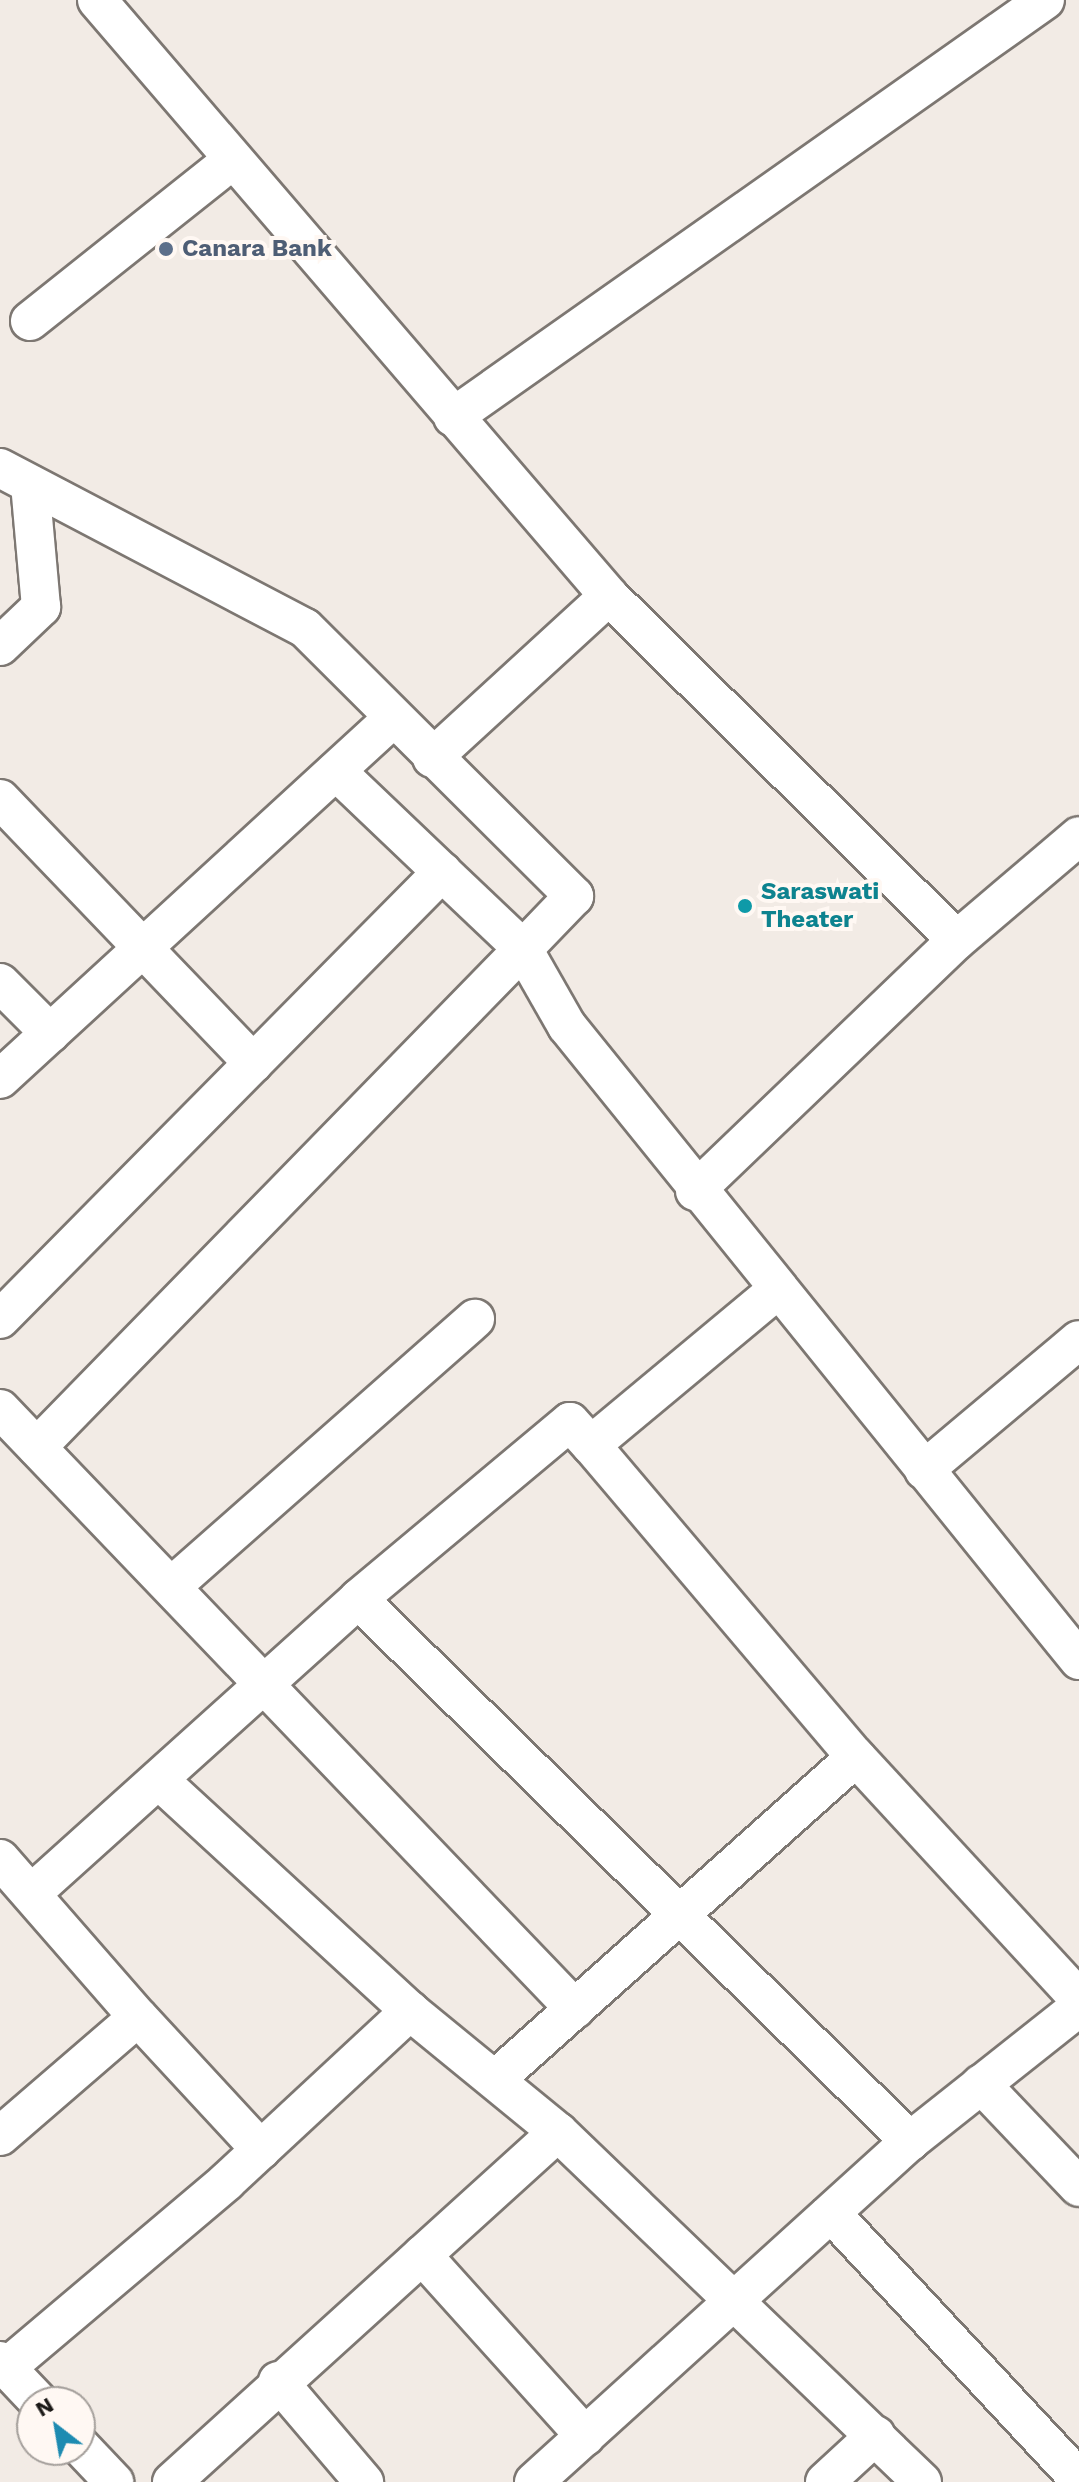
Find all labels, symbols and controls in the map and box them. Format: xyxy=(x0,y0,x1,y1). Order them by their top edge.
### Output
place label: Canara Bank xyxy=(182,235,332,263)
marker: Canara Bank xyxy=(157,240,175,258)
place label: Saraswati Theater xyxy=(761,878,879,934)
marker: Saraswati Theater xyxy=(736,897,754,915)
north arrow xyxy=(16,2386,96,2466)
text: N xyxy=(31,2392,58,2422)

